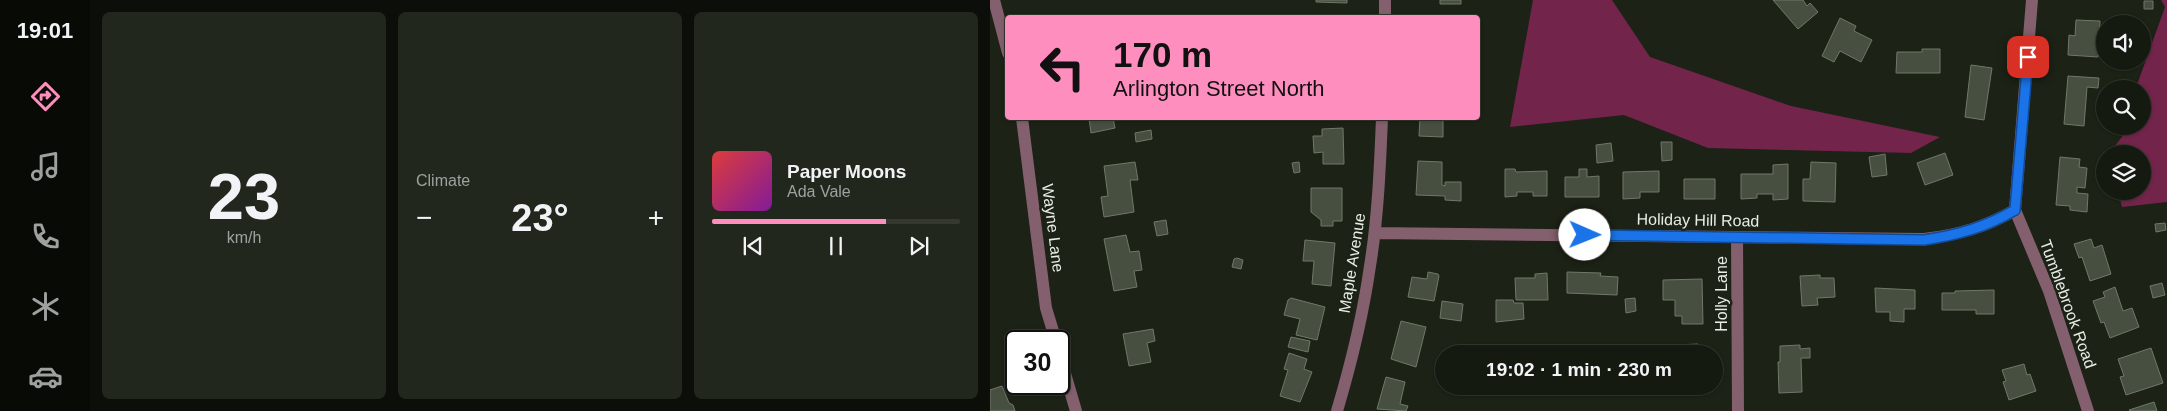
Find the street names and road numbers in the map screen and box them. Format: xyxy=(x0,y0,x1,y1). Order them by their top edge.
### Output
street label: Wayne Lane xyxy=(1039,183,1067,273)
street label: Holiday Hill Road xyxy=(1637,210,1759,230)
street label: Maple Avenue xyxy=(1336,212,1368,314)
street label: Tumblebrook Road xyxy=(2037,237,2099,371)
street label: Holly Lane xyxy=(1713,256,1730,332)

